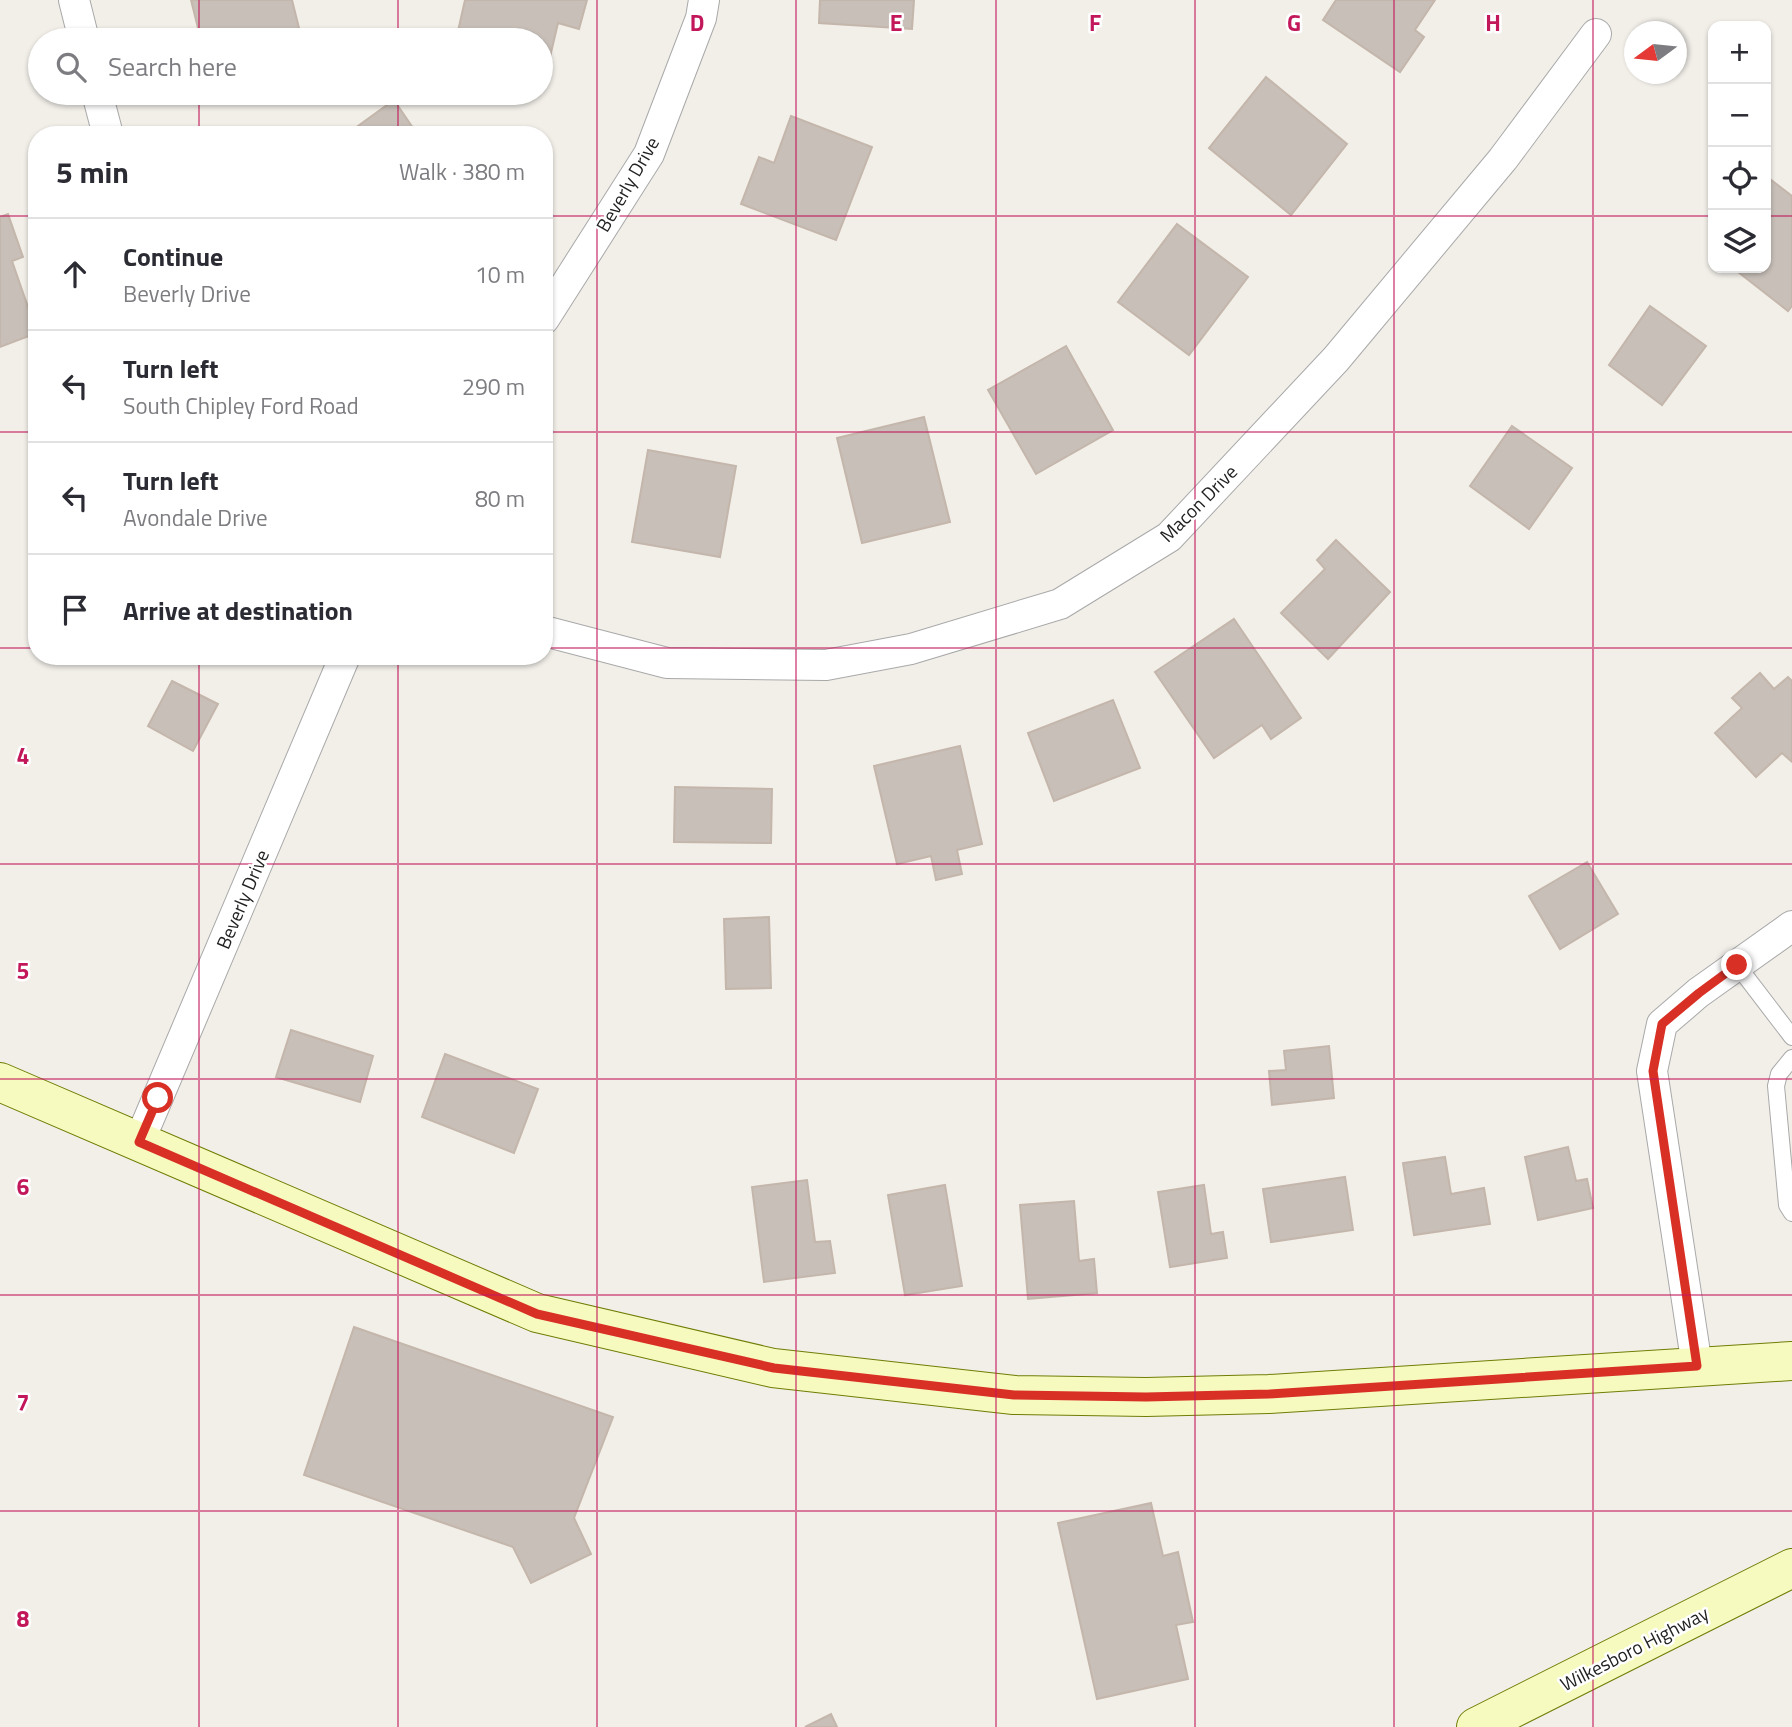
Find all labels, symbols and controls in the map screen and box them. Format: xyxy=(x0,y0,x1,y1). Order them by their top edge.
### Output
text: D xyxy=(690,5,704,40)
text: E xyxy=(890,5,902,40)
text: F xyxy=(1089,5,1101,40)
text: G xyxy=(1287,5,1301,40)
text: H xyxy=(1485,5,1501,40)
north arrow xyxy=(1624,21,1687,84)
map controls xyxy=(1708,21,1771,273)
button: + xyxy=(1708,21,1771,84)
search box xyxy=(28,28,553,105)
text: Search here xyxy=(108,47,237,86)
icon: search xyxy=(52,48,90,86)
button: − xyxy=(1708,84,1771,147)
street label: Beverly Drive xyxy=(588,131,666,237)
button: locate xyxy=(1708,147,1771,210)
text: 5 min xyxy=(56,149,129,195)
text: Walk · 380 m xyxy=(399,154,525,189)
button: layers xyxy=(1708,210,1771,273)
text: Continue xyxy=(123,237,223,276)
icon: ahead xyxy=(56,255,94,293)
text: 10 m xyxy=(475,257,525,292)
text: Beverly Drive xyxy=(123,276,251,311)
text: Turn left xyxy=(123,349,218,388)
icon: left xyxy=(56,367,94,405)
text: 290 m xyxy=(462,369,525,404)
text: South Chipley Ford Road xyxy=(123,388,359,423)
street label: Macon Drive xyxy=(1153,458,1243,548)
text: Turn left xyxy=(123,461,218,500)
icon: left xyxy=(56,479,94,517)
text: 80 m xyxy=(475,481,525,516)
text: Avondale Drive xyxy=(123,500,268,535)
icon: arrive xyxy=(56,591,94,629)
text: Arrive at destination xyxy=(123,591,353,630)
text: 4 xyxy=(17,738,29,773)
street label: Beverly Drive xyxy=(208,845,276,953)
route end xyxy=(1721,949,1752,980)
text: 5 xyxy=(17,953,29,988)
route start xyxy=(142,1082,173,1113)
text: 6 xyxy=(17,1169,30,1204)
text: 7 xyxy=(17,1385,29,1420)
street label: Wilkesboro Highway xyxy=(1555,1598,1713,1698)
text: 8 xyxy=(17,1601,30,1636)

